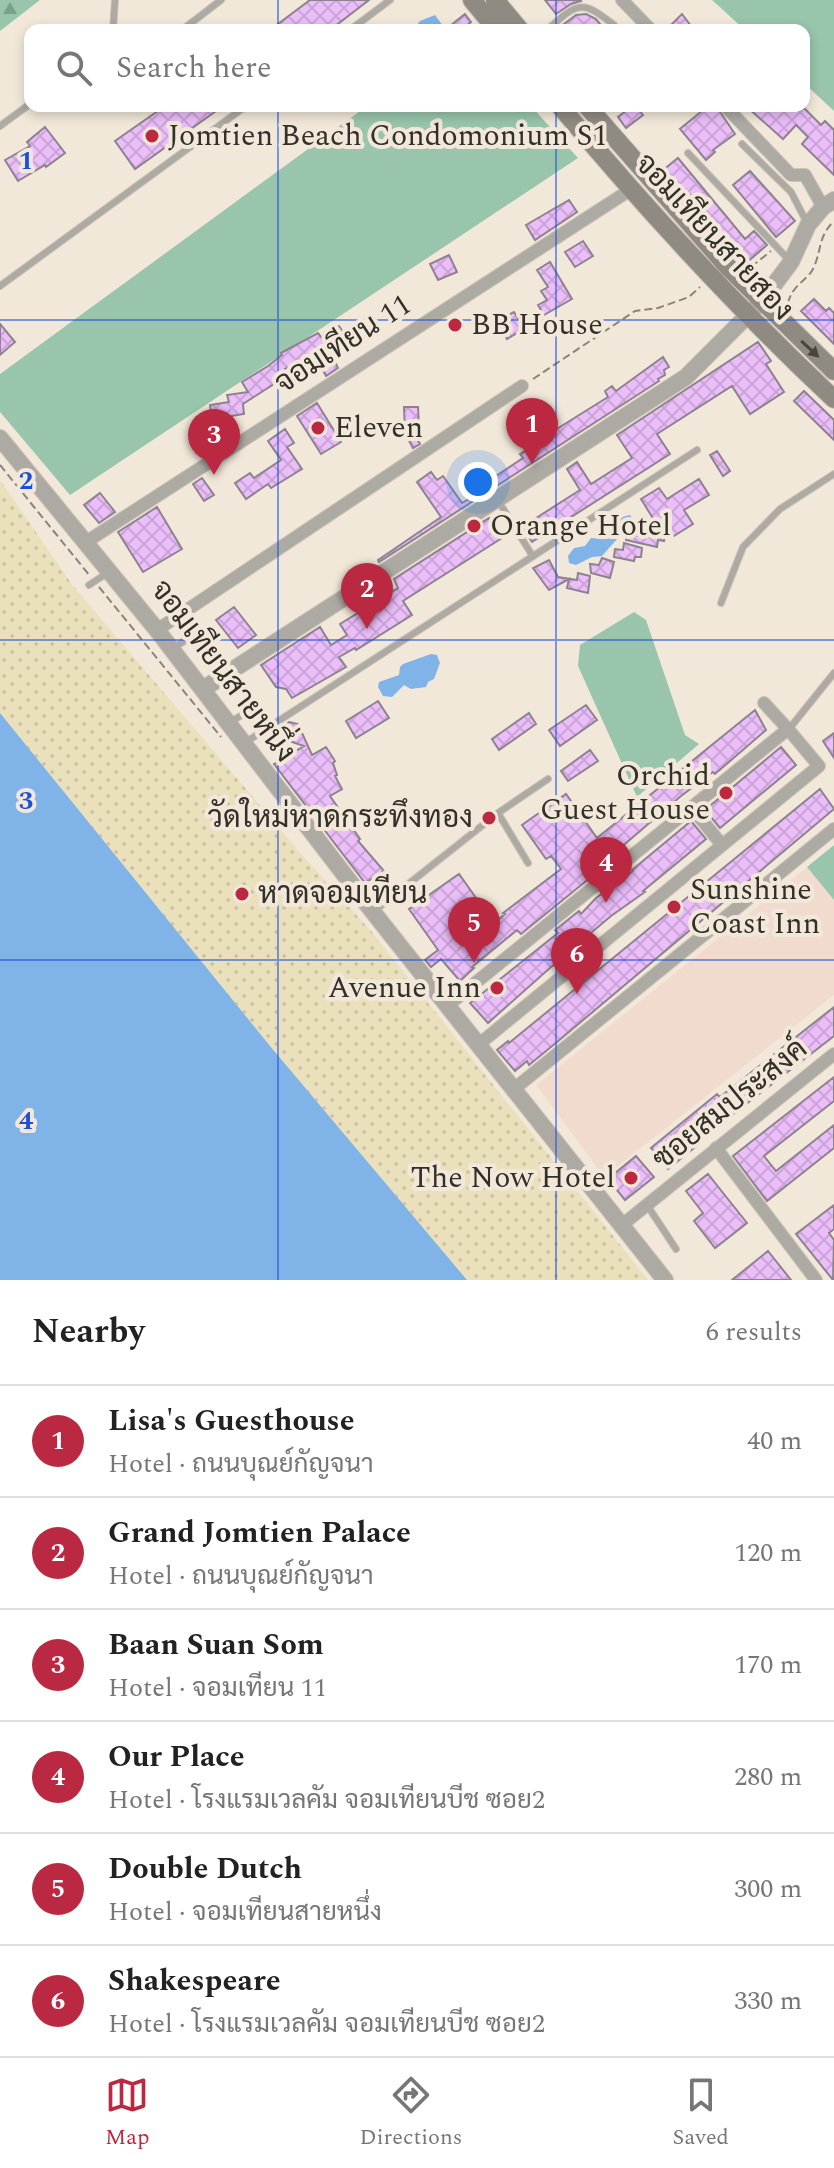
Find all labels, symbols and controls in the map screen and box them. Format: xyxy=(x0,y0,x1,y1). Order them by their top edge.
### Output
search box xyxy=(24,24,810,112)
text: Search here xyxy=(116,45,272,91)
icon: search xyxy=(52,46,96,90)
place label: Jomtien Beach Condomonium S1 xyxy=(168,113,607,159)
marker: Jomtien Beach Condomonium S1 xyxy=(143,127,161,145)
text: 1 xyxy=(19,141,33,181)
street label: จอมเทียนสายสอง xyxy=(624,142,804,332)
street label: จอมเทียน 11 xyxy=(265,282,421,406)
place label: BB House xyxy=(471,302,603,348)
marker: BB House xyxy=(446,316,464,334)
one-way arrow xyxy=(800,339,819,357)
pin: 1 xyxy=(506,398,558,464)
place label: Eleven xyxy=(334,405,423,451)
pin: 3 xyxy=(188,409,240,475)
marker: Eleven xyxy=(309,419,327,437)
text: 2 xyxy=(19,461,33,501)
your location xyxy=(458,462,498,502)
place label: Orange Hotel xyxy=(490,503,671,549)
marker: Orange Hotel xyxy=(465,517,483,535)
pin: 2 xyxy=(341,563,393,629)
street label: จอมเทียนสายหนึ่ง xyxy=(139,567,310,772)
place label: Orchid Guest House xyxy=(540,753,710,833)
text: 3 xyxy=(19,781,33,821)
marker: Orchid Guest House xyxy=(717,784,735,802)
place label: วัดใหม่หาดกระทึงทอง xyxy=(208,795,473,841)
marker: วัดใหม่หาดกระทึงทอง xyxy=(480,809,498,827)
pin: 4 xyxy=(580,837,632,903)
place label: Sunshine Coast Inn xyxy=(690,867,820,947)
place label: หาดจอมเทียน xyxy=(258,871,427,917)
marker: หาดจอมเทียน xyxy=(233,885,251,903)
pin: 5 xyxy=(448,897,500,963)
marker: Sunshine Coast Inn xyxy=(665,898,683,916)
pin: 6 xyxy=(551,928,603,994)
place label: Avenue Inn xyxy=(328,965,481,1011)
marker: Avenue Inn xyxy=(488,979,506,997)
street label: ซอยสมประสงค์ xyxy=(642,1027,818,1181)
text: 4 xyxy=(19,1101,34,1141)
place label: The Now Hotel xyxy=(411,1155,615,1201)
marker: The Now Hotel xyxy=(622,1169,640,1187)
text: Nearby xyxy=(32,1306,145,1358)
text: 6 results xyxy=(706,1312,802,1352)
text: Lisa's Guesthouse xyxy=(108,1398,355,1444)
text: 1 xyxy=(51,1421,65,1461)
text: 40 m xyxy=(747,1421,802,1461)
text: Hotel · ถนนบุณย์กัญจนา xyxy=(108,1444,374,1484)
text: Grand Jomtien Palace xyxy=(108,1510,411,1556)
text: 2 xyxy=(51,1533,65,1573)
text: 120 m xyxy=(734,1533,802,1573)
text: Hotel · ถนนบุณย์กัญจนา xyxy=(108,1556,374,1596)
text: Baan Suan Som xyxy=(108,1622,324,1668)
text: 3 xyxy=(51,1645,65,1685)
text: 170 m xyxy=(734,1645,802,1685)
text: Hotel · จอมเทียน 11 xyxy=(108,1668,327,1708)
text: Our Place xyxy=(108,1734,245,1780)
text: 4 xyxy=(51,1757,65,1797)
text: 280 m xyxy=(734,1757,802,1797)
text: Hotel · โรงแรมเวลคัม จอมเทียนบีช ซอย2 xyxy=(108,1780,545,1820)
text: Double Dutch xyxy=(108,1846,302,1892)
text: 5 xyxy=(51,1869,65,1909)
text: 300 m xyxy=(734,1869,802,1909)
text: Hotel · จอมเทียนสายหนึ่ง xyxy=(108,1892,382,1932)
text: Shakespeare xyxy=(108,1958,281,2004)
text: 6 xyxy=(51,1981,65,2021)
text: 330 m xyxy=(734,1981,802,2021)
text: Hotel · โรงแรมเวลคัม จอมเทียนบีช ซอย2 xyxy=(108,2004,545,2044)
tab: Map xyxy=(105,2073,149,2154)
tab: Directions xyxy=(360,2073,462,2154)
tab: Saved xyxy=(672,2073,729,2154)

